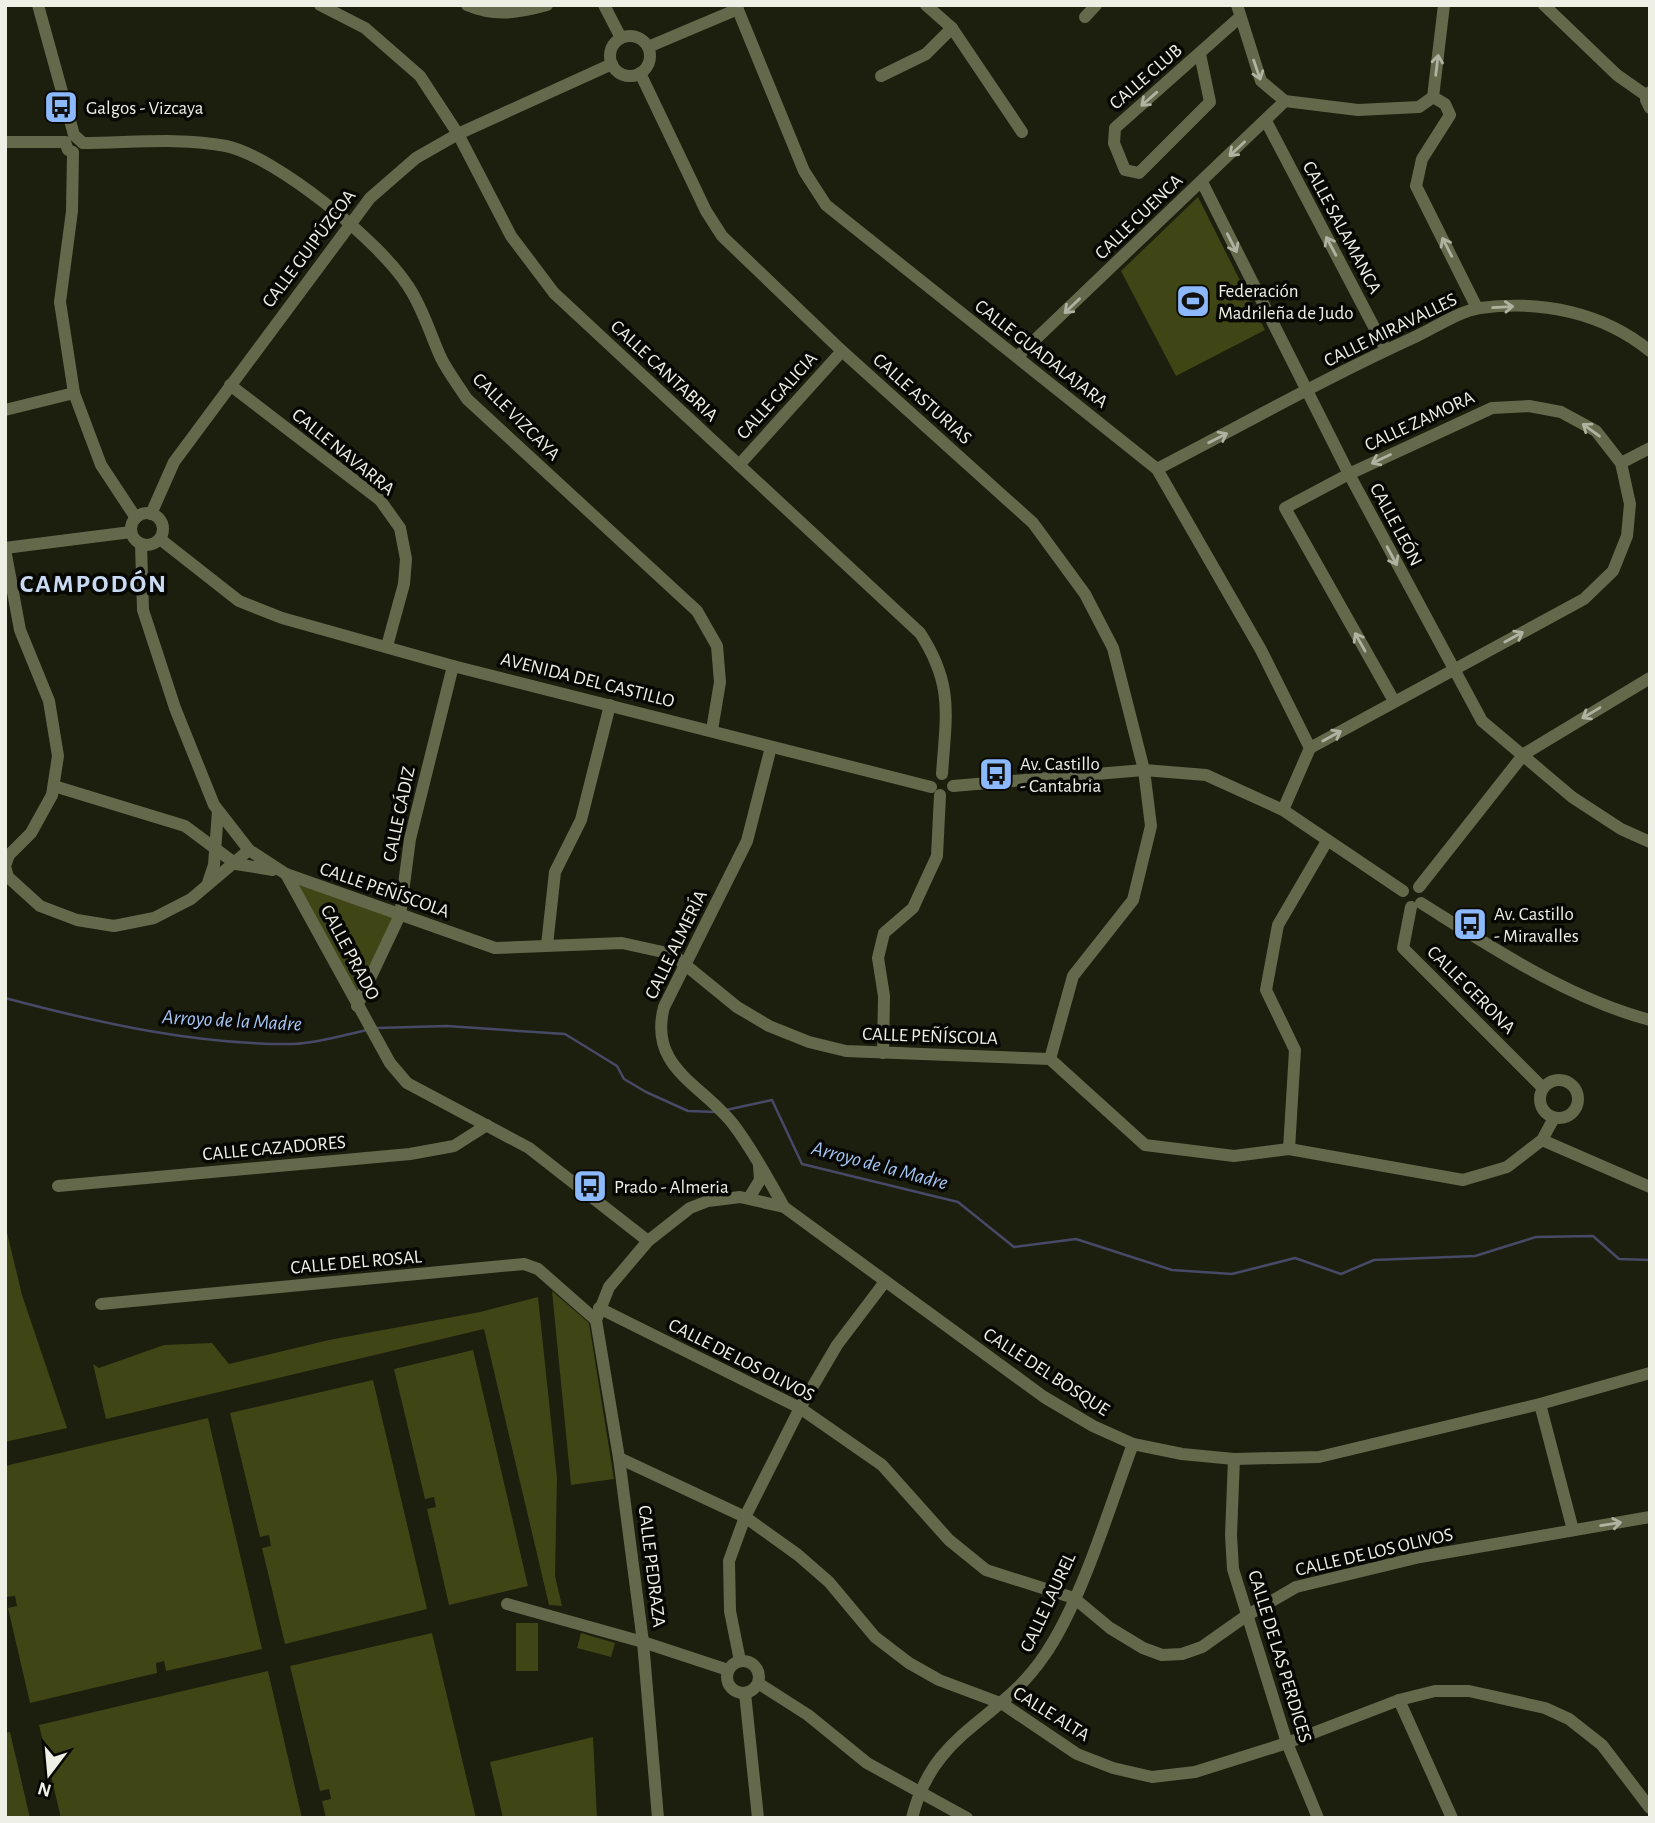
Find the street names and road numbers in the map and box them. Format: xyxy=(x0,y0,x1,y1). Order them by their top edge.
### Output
street label: CALLE CLUB xyxy=(1106,41,1186,113)
street label: CALLE SALAMANCA xyxy=(1299,158,1385,297)
street label: CALLE CUENCA xyxy=(1092,171,1186,263)
street label: CALLE GUIPÚZCOA xyxy=(257,185,359,311)
street label: CALLE MIRAVALLES xyxy=(1321,290,1460,371)
street label: CALLE GUADALAJARA xyxy=(971,296,1111,412)
street label: CALLE CANTABRIA xyxy=(607,317,721,425)
street label: CALLE GALICIA xyxy=(733,349,821,443)
street label: CALLE ASTURIAS xyxy=(869,350,975,448)
street label: CALLE VIZCAYA xyxy=(469,370,563,464)
street label: CALLE ZAMORA xyxy=(1362,388,1477,455)
street label: CALLE NAVARRA xyxy=(288,405,398,499)
street label: CALLE LEÓN xyxy=(1366,479,1427,569)
street label: AVENIDA DEL CASTILLO xyxy=(499,650,676,711)
street label: CALLE CÁDIZ xyxy=(378,764,419,864)
street label: CALLE PEÑÍSCOLA xyxy=(317,857,452,922)
street label: CALLE ALMERÍA xyxy=(640,886,711,1002)
street label: CALLE PRADO xyxy=(317,902,383,1003)
street label: CALLE GERONA xyxy=(1423,942,1519,1038)
street label: CALLE PEÑÍSCOLA xyxy=(862,1023,998,1048)
street label: CALLE CAZADORES xyxy=(202,1133,347,1164)
street label: CALLE DEL ROSAL xyxy=(290,1247,423,1278)
street label: CALLE DE LOS OLIVOS xyxy=(665,1315,817,1405)
street label: CALLE DEL BOSQUE xyxy=(980,1325,1113,1420)
street label: CALLE PEDRAZA xyxy=(635,1504,668,1628)
street label: CALLE DE LOS OLIVOS xyxy=(1294,1525,1455,1580)
street label: CALLE LAUREL xyxy=(1017,1550,1080,1655)
street label: CALLE DE LAS PERDICES xyxy=(1244,1568,1315,1745)
street label: CALLE ALTA xyxy=(1010,1683,1093,1745)

